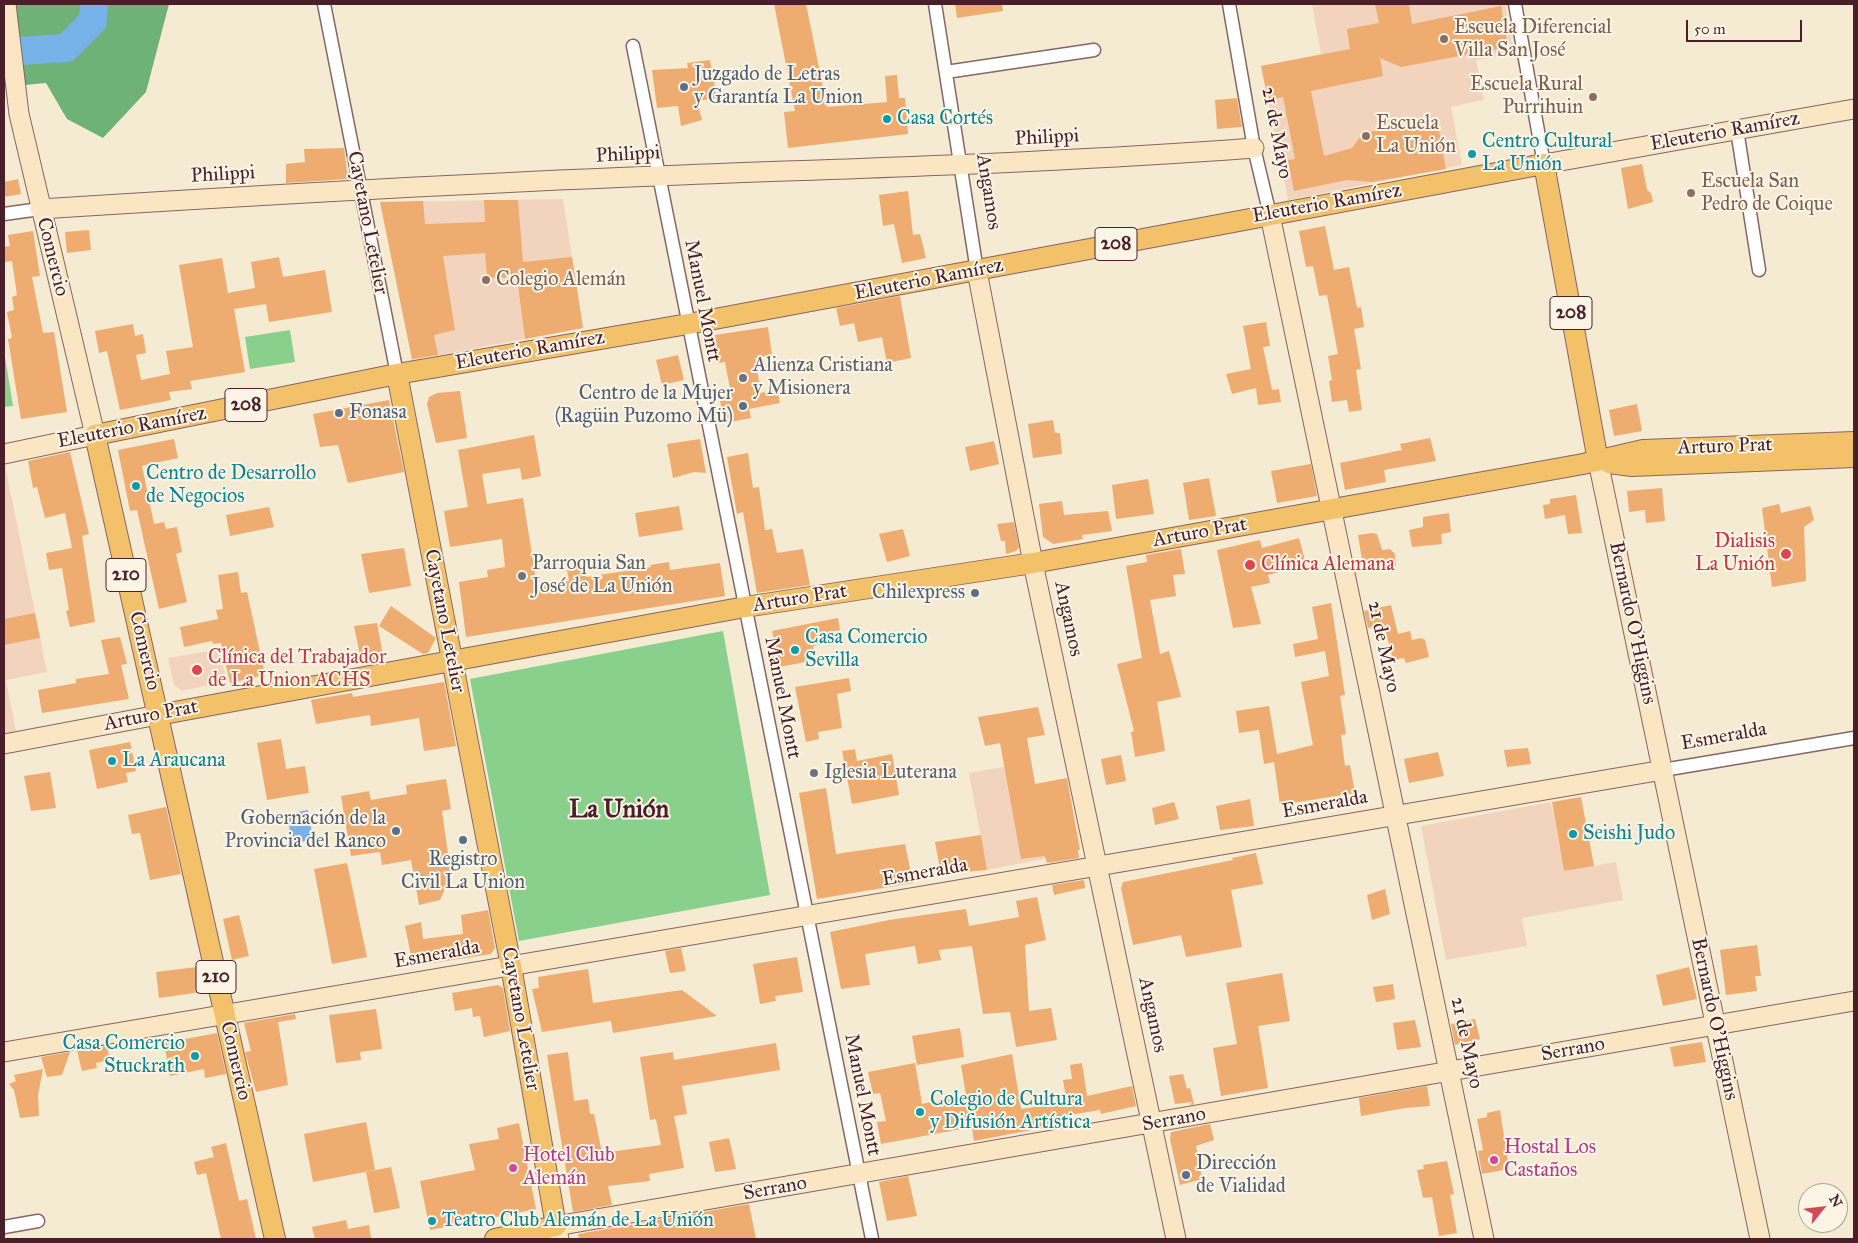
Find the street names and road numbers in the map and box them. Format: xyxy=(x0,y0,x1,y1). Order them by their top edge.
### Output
street label: 21 de Mayo xyxy=(1255,85,1297,181)
street label: Eleuterio Ramírez xyxy=(1648,107,1802,157)
street label: Philippi xyxy=(1014,124,1080,152)
street label: Philippi xyxy=(595,141,661,169)
street label: Cayetano Letelier xyxy=(341,149,393,297)
street label: Angamos xyxy=(970,152,1006,232)
street label: Philippi xyxy=(190,161,256,189)
street label: Eleuterio Ramírez xyxy=(1250,179,1404,229)
street label: Comercio xyxy=(31,215,73,299)
road number: 208 xyxy=(1095,228,1137,260)
street label: Manuel Montt xyxy=(678,238,726,364)
street label: Eleuterio Ramírez xyxy=(852,254,1006,306)
road number: 208 xyxy=(1550,296,1592,330)
street label: Eleuterio Ramírez xyxy=(453,326,607,376)
road number: 208 xyxy=(225,388,267,422)
street label: Eleuterio Ramírez xyxy=(55,402,209,454)
street label: Arturo Prat xyxy=(1677,433,1773,461)
street label: Arturo Prat xyxy=(1151,513,1249,553)
street label: Bernardo O'Higgins xyxy=(1603,540,1661,706)
street label: Cayetano Letelier xyxy=(418,547,470,695)
road number: 210 xyxy=(106,558,146,592)
street label: Angamos xyxy=(1048,579,1088,659)
street label: Arturo Prat xyxy=(751,580,849,618)
street label: 21 de Mayo xyxy=(1362,599,1404,695)
street label: Comercio xyxy=(123,609,165,693)
street label: Manuel Montt xyxy=(758,635,806,761)
street label: Arturo Prat xyxy=(102,695,200,737)
street label: Esmeralda xyxy=(1679,718,1769,756)
street label: Esmeralda xyxy=(1280,786,1370,824)
street label: Esmeralda xyxy=(880,854,970,892)
street label: Esmeralda xyxy=(392,936,482,974)
street label: Bernardo O'Higgins xyxy=(1685,936,1743,1102)
street label: Cayetano Letelier xyxy=(496,945,544,1093)
road number: 210 xyxy=(196,960,236,994)
street label: Angamos xyxy=(1132,975,1172,1055)
street label: 21 de Mayo xyxy=(1445,995,1487,1091)
street label: Comercio xyxy=(214,1019,256,1103)
street label: Manuel Montt xyxy=(838,1032,886,1158)
street label: Serrano xyxy=(1539,1033,1607,1067)
street label: Serrano xyxy=(1140,1103,1208,1137)
street label: Serrano xyxy=(741,1172,809,1206)

